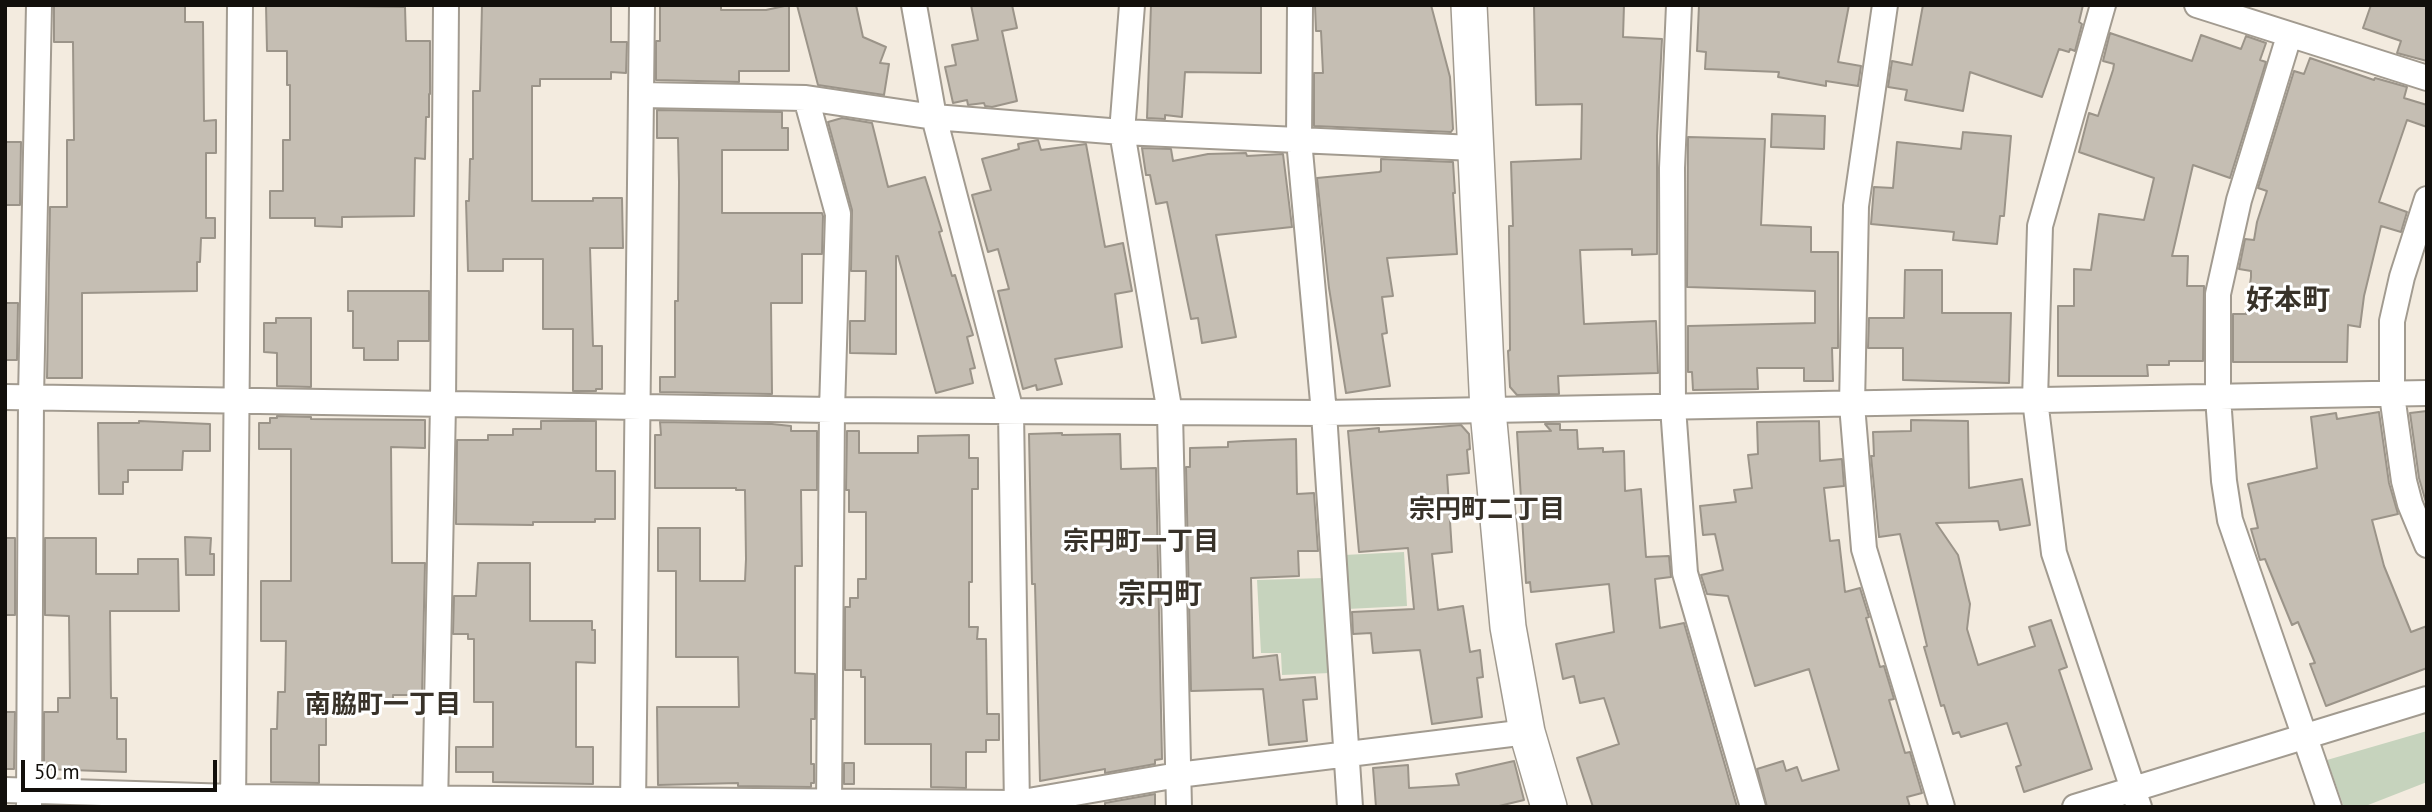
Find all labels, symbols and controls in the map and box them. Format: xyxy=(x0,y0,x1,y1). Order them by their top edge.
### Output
district label: 好本町 xyxy=(2246,284,2330,318)
district label: 宗円町二丁目 xyxy=(1409,495,1565,527)
district label: 宗円町一丁目 xyxy=(1063,527,1219,559)
district label: 宗円町 xyxy=(1118,578,1202,612)
district label: 南脇町一丁目 xyxy=(305,690,461,722)
scale bar xyxy=(24,746,220,790)
text: 50 m xyxy=(34,758,80,785)

